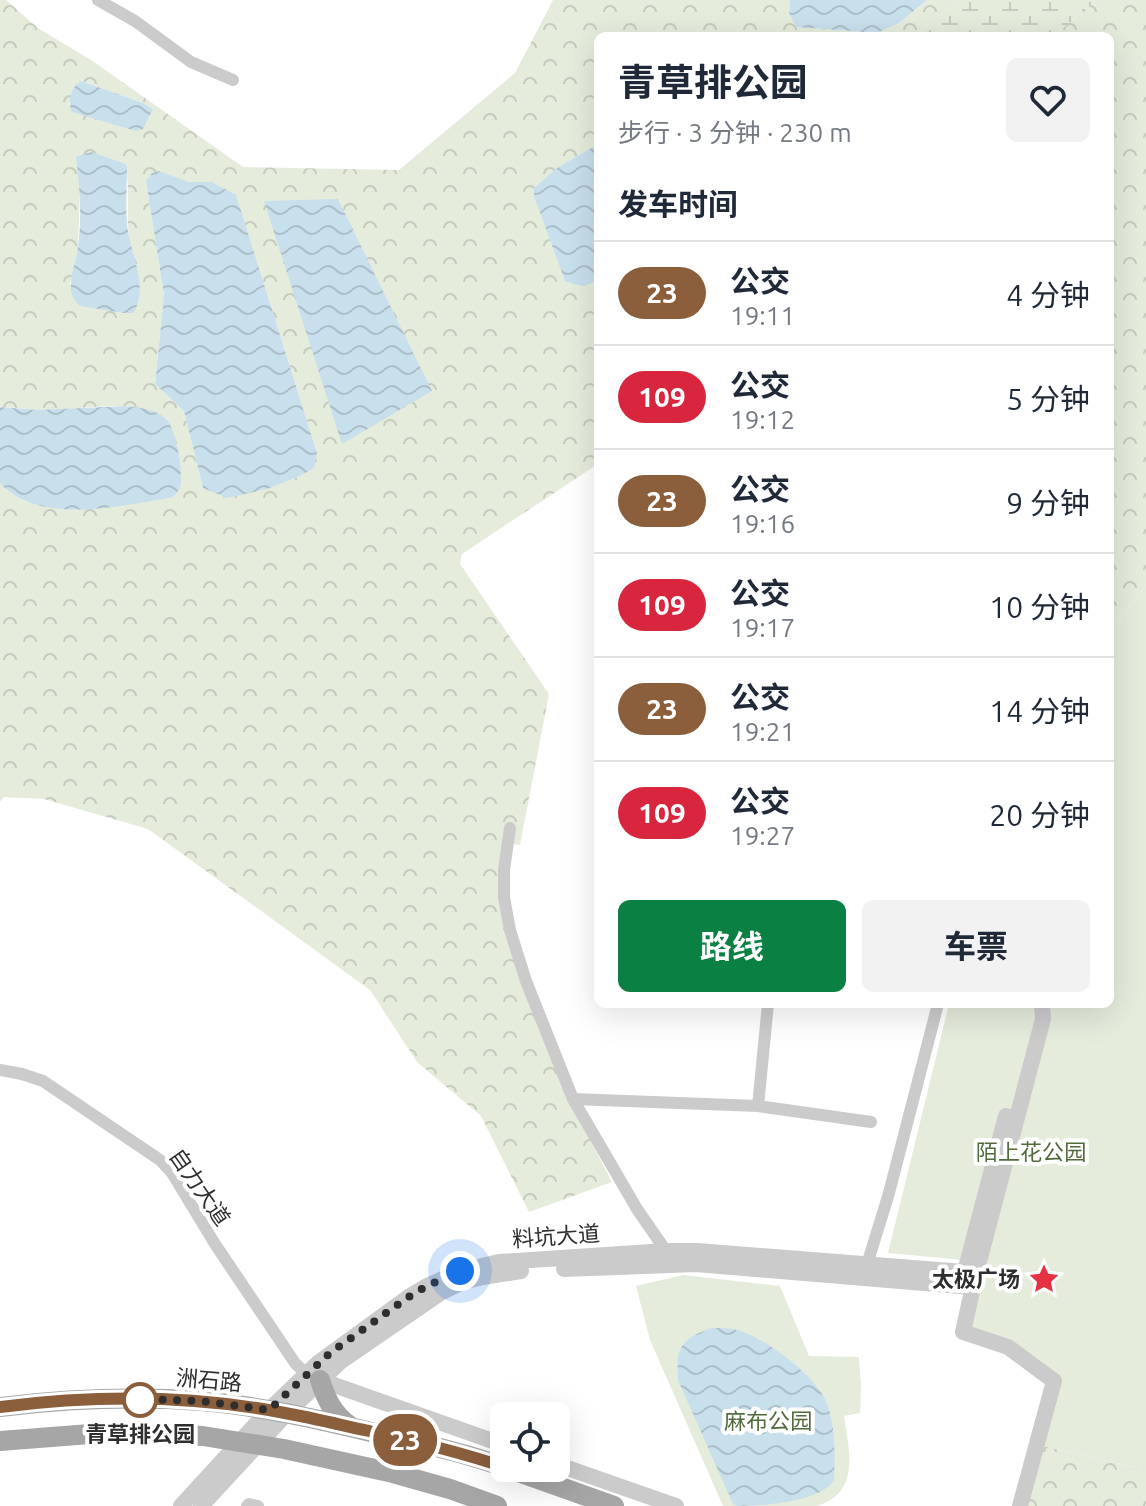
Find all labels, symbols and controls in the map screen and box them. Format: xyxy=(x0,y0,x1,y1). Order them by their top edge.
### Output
button: heart xyxy=(1006,58,1090,142)
text: 青草排公园 xyxy=(618,61,808,103)
text: 步行 · 3 分钟 · 230 m xyxy=(618,118,852,147)
text: 发车时间 xyxy=(618,187,738,221)
text: 公交 xyxy=(730,264,790,298)
text: 23 xyxy=(646,277,678,308)
text: 4 分钟 xyxy=(1006,278,1090,312)
text: 19:11 xyxy=(730,301,795,330)
text: 公交 xyxy=(730,368,790,402)
text: 109 xyxy=(638,381,686,412)
text: 5 分钟 xyxy=(1006,382,1090,416)
text: 19:12 xyxy=(730,405,795,434)
text: 公交 xyxy=(730,472,790,506)
text: 23 xyxy=(646,485,678,516)
text: 9 分钟 xyxy=(1006,486,1090,520)
text: 19:16 xyxy=(730,509,795,538)
text: 公交 xyxy=(730,576,790,610)
text: 109 xyxy=(638,589,686,620)
text: 10 分钟 xyxy=(989,590,1090,624)
text: 19:17 xyxy=(730,613,795,642)
text: 公交 xyxy=(730,680,790,714)
text: 23 xyxy=(646,693,678,724)
text: 14 分钟 xyxy=(989,694,1090,728)
text: 19:21 xyxy=(730,717,795,746)
text: 公交 xyxy=(730,784,790,818)
text: 109 xyxy=(638,797,686,828)
text: 20 分钟 xyxy=(989,798,1090,832)
text: 19:27 xyxy=(730,821,795,850)
button: 路线 xyxy=(618,900,846,992)
button: 车票 xyxy=(862,900,1090,992)
park label: 陌上花公园 xyxy=(976,1139,1086,1164)
street label: 自力大道 xyxy=(165,1143,236,1230)
street label: 料坑大道 xyxy=(511,1220,601,1251)
your location xyxy=(440,1251,480,1291)
place icon: 太极广场 xyxy=(1027,1262,1061,1296)
place label: 太极广场 xyxy=(932,1266,1020,1291)
street label: 洲石路 xyxy=(175,1364,243,1395)
marker: 青草排公园 xyxy=(123,1383,157,1417)
map controls xyxy=(490,1402,570,1482)
button: locate xyxy=(490,1402,570,1482)
park label: 麻布公园 xyxy=(724,1408,812,1433)
line badge: 23 xyxy=(369,1414,441,1466)
place label: 青草排公园 xyxy=(85,1421,195,1446)
text: 23 xyxy=(389,1424,421,1455)

